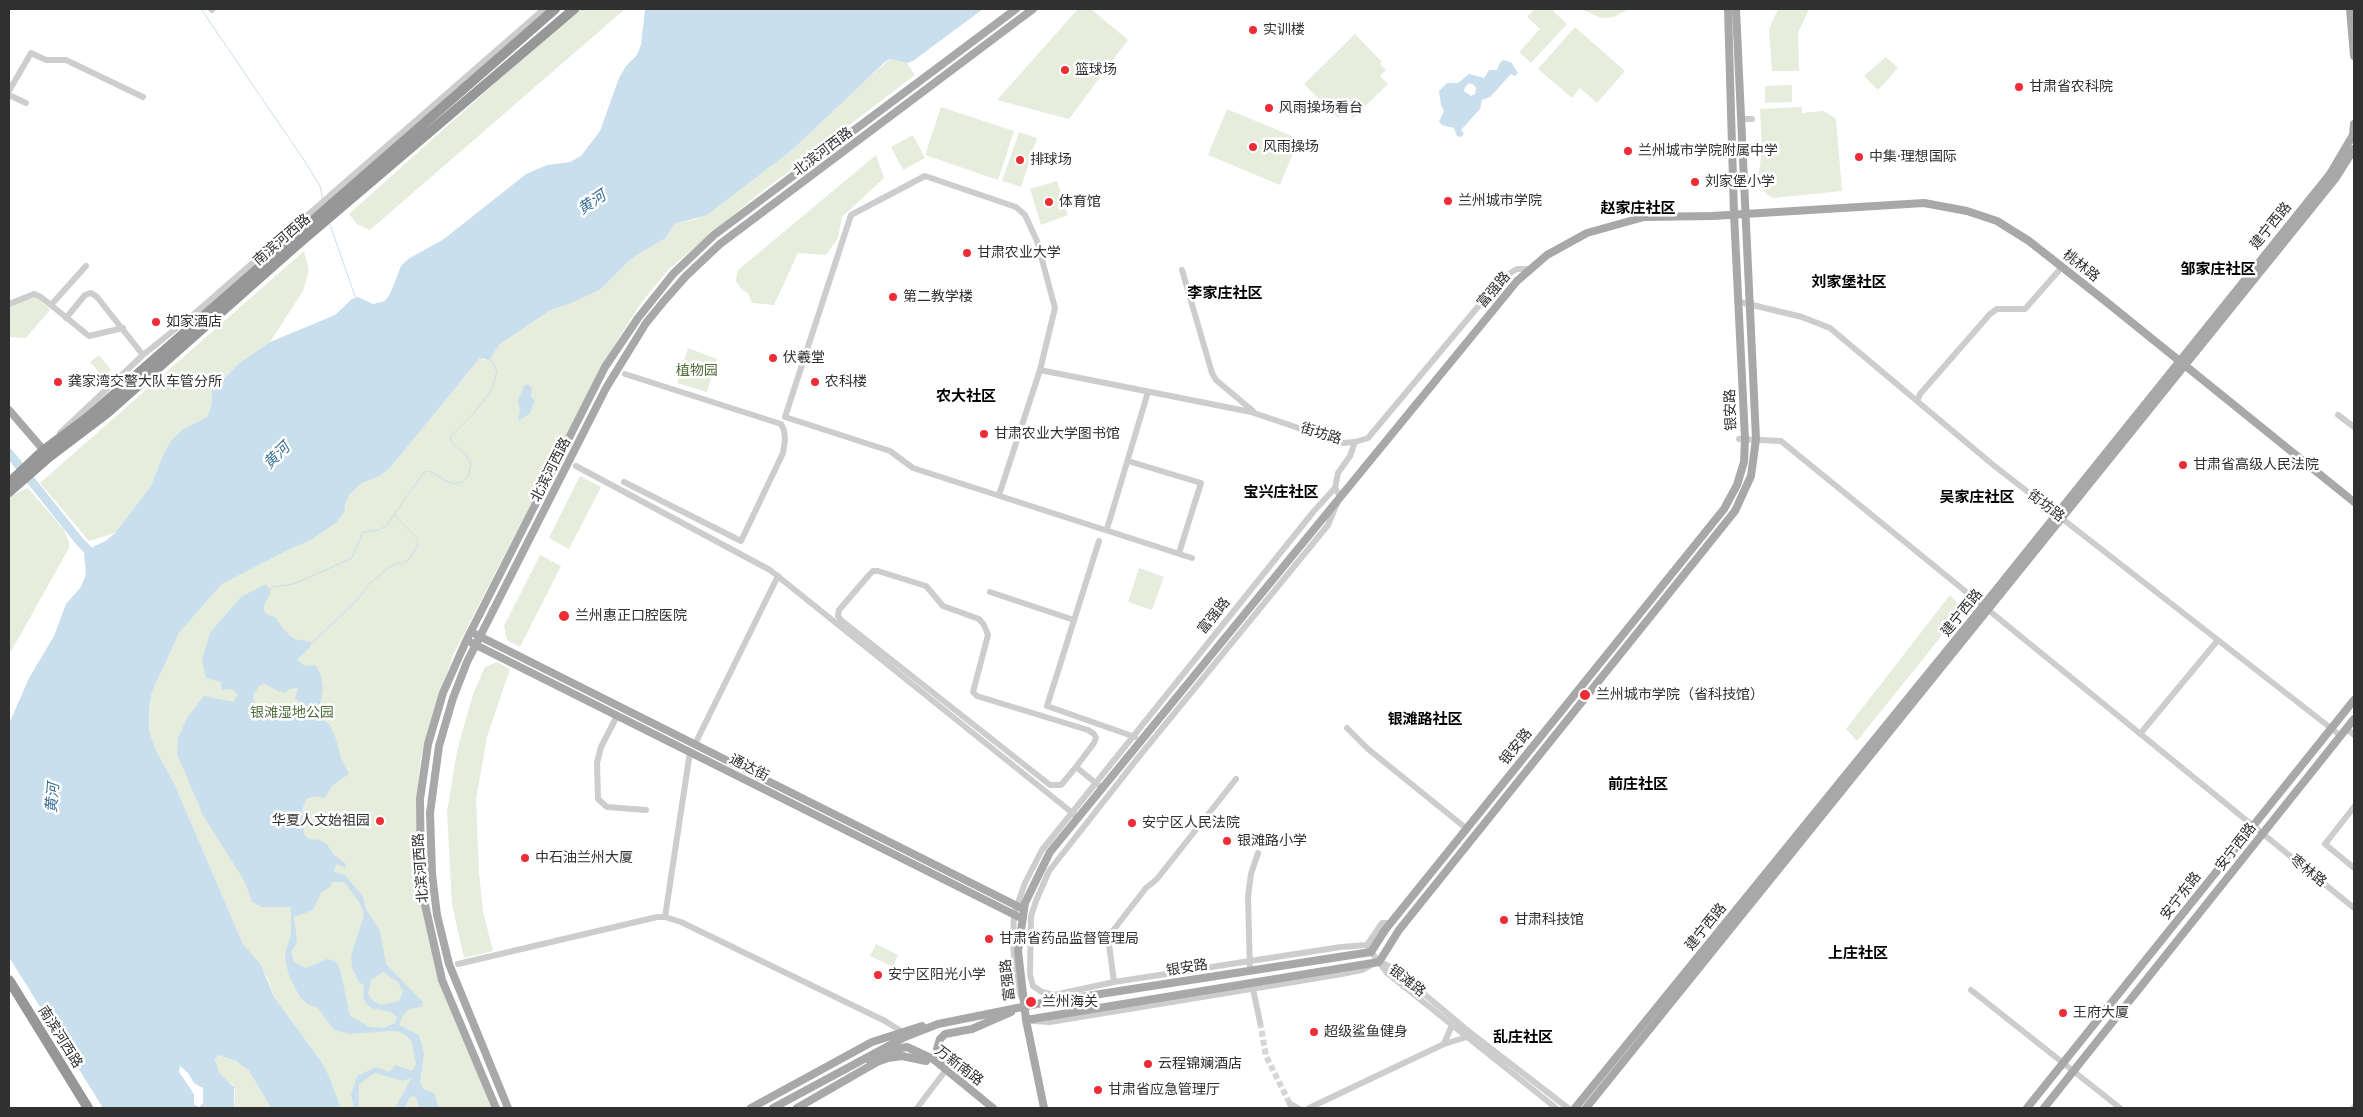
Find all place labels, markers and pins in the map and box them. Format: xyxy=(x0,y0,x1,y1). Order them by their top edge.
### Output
place label: 实训楼 xyxy=(1263,22,1305,38)
marker: 实训楼 xyxy=(1247,24,1259,36)
place label: 篮球场 xyxy=(1075,62,1117,78)
marker: 篮球场 xyxy=(1059,64,1071,76)
place label: 甘肃省农科院 xyxy=(2029,79,2113,95)
marker: 甘肃省农科院 xyxy=(2013,81,2025,93)
place label: 风雨操场看台 xyxy=(1279,100,1363,116)
marker: 风雨操场看台 xyxy=(1263,102,1275,114)
place label: 风雨操场 xyxy=(1263,139,1319,155)
marker: 风雨操场 xyxy=(1247,141,1259,153)
place label: 兰州城市学院附属中学 xyxy=(1638,143,1778,159)
marker: 兰州城市学院附属中学 xyxy=(1622,145,1634,157)
place label: 中集·理想国际 xyxy=(1869,149,1957,165)
marker: 中集·理想国际 xyxy=(1853,151,1865,163)
place label: 排球场 xyxy=(1030,152,1072,168)
marker: 排球场 xyxy=(1014,154,1026,166)
place label: 刘家堡小学 xyxy=(1705,174,1775,190)
marker: 刘家堡小学 xyxy=(1689,176,1701,188)
place label: 兰州城市学院 xyxy=(1458,193,1542,209)
place label: 体育馆 xyxy=(1059,194,1101,210)
marker: 兰州城市学院 xyxy=(1442,195,1454,207)
marker: 体育馆 xyxy=(1043,196,1055,208)
place label: 甘肃农业大学 xyxy=(977,245,1061,261)
marker: 甘肃农业大学 xyxy=(961,247,973,259)
place label: 第二教学楼 xyxy=(903,289,973,305)
marker: 第二教学楼 xyxy=(887,291,899,303)
place label: 如家酒店 xyxy=(166,314,222,330)
marker: 如家酒店 xyxy=(150,316,162,328)
place label: 伏羲堂 xyxy=(783,350,825,366)
marker: 伏羲堂 xyxy=(767,352,779,364)
place label: 龚家湾交警大队车管分所 xyxy=(68,374,222,390)
place label: 农科楼 xyxy=(825,374,867,390)
marker: 龚家湾交警大队车管分所 xyxy=(52,376,64,388)
marker: 农科楼 xyxy=(809,376,821,388)
place label: 甘肃农业大学图书馆 xyxy=(994,426,1120,442)
marker: 甘肃农业大学图书馆 xyxy=(978,428,990,440)
place label: 甘肃省高级人民法院 xyxy=(2193,457,2319,473)
marker: 甘肃省高级人民法院 xyxy=(2177,459,2189,471)
place label: 兰州惠正口腔医院 xyxy=(575,608,687,624)
marker: 兰州惠正口腔医院 xyxy=(557,609,571,623)
place label: 兰州城市学院（省科技馆） xyxy=(1596,687,1764,703)
marker: 兰州城市学院（省科技馆） xyxy=(1578,688,1592,702)
place label: 华夏人文始祖园 xyxy=(272,813,370,829)
marker: 华夏人文始祖园 xyxy=(374,815,386,827)
place label: 安宁区人民法院 xyxy=(1142,815,1240,831)
marker: 安宁区人民法院 xyxy=(1126,817,1138,829)
place label: 银滩路小学 xyxy=(1237,833,1307,849)
marker: 银滩路小学 xyxy=(1221,835,1233,847)
place label: 中石油兰州大厦 xyxy=(535,850,633,866)
marker: 中石油兰州大厦 xyxy=(519,852,531,864)
place label: 甘肃科技馆 xyxy=(1514,912,1584,928)
marker: 甘肃科技馆 xyxy=(1498,914,1510,926)
place label: 甘肃省药品监督管理局 xyxy=(999,931,1139,947)
marker: 甘肃省药品监督管理局 xyxy=(983,933,995,945)
place label: 安宁区阳光小学 xyxy=(888,967,986,983)
marker: 安宁区阳光小学 xyxy=(872,969,884,981)
place label: 兰州海关 xyxy=(1042,994,1098,1010)
marker: 兰州海关 xyxy=(1024,995,1038,1009)
place label: 王府大厦 xyxy=(2073,1005,2129,1021)
marker: 王府大厦 xyxy=(2057,1007,2069,1019)
place label: 超级鲨鱼健身 xyxy=(1324,1024,1408,1040)
marker: 超级鲨鱼健身 xyxy=(1308,1026,1320,1038)
place label: 云程锦斓酒店 xyxy=(1158,1056,1242,1072)
marker: 云程锦斓酒店 xyxy=(1142,1058,1154,1070)
place label: 甘肃省应急管理厅 xyxy=(1108,1082,1220,1098)
marker: 甘肃省应急管理厅 xyxy=(1092,1084,1104,1096)

